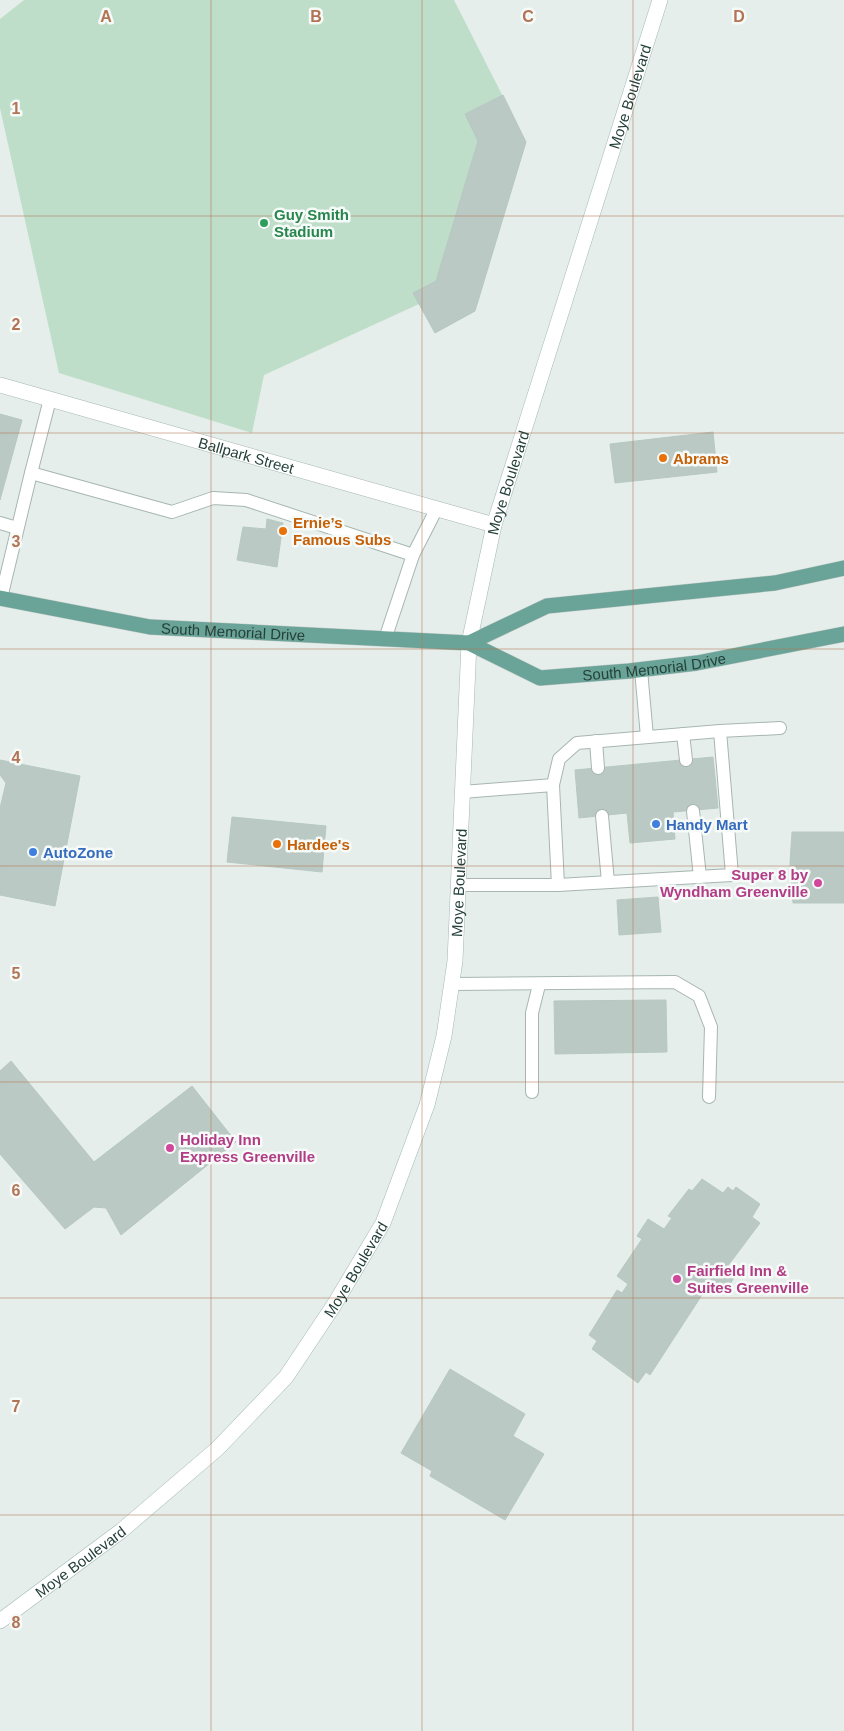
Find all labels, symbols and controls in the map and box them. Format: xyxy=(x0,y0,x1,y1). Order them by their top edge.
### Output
text: A xyxy=(100,8,112,25)
text: B xyxy=(310,8,322,25)
text: C xyxy=(522,8,534,25)
text: D xyxy=(733,8,745,25)
street label: Moye Boulevard xyxy=(605,42,654,151)
text: 1 xyxy=(12,100,21,117)
place label: Guy Smith Stadium xyxy=(274,206,349,240)
marker: Guy Smith Stadium xyxy=(258,217,270,229)
text: 2 xyxy=(12,316,21,333)
street label: Moye Boulevard xyxy=(484,428,532,536)
street label: Ballpark Street xyxy=(197,433,297,477)
place label: Abrams xyxy=(673,450,729,467)
marker: Abrams xyxy=(657,452,669,464)
place label: Ernie’s Famous Subs xyxy=(293,514,391,548)
marker: Ernie’s Famous Subs xyxy=(277,525,289,537)
text: 3 xyxy=(12,533,21,550)
street label: South Memorial Drive xyxy=(161,619,306,643)
street label: South Memorial Drive xyxy=(582,649,727,683)
text: 4 xyxy=(12,749,21,766)
place label: Handy Mart xyxy=(666,816,748,833)
marker: Handy Mart xyxy=(650,818,662,830)
street label: Moye Boulevard xyxy=(448,828,469,937)
place label: Hardee's xyxy=(287,836,350,853)
marker: Hardee's xyxy=(271,838,283,850)
place label: AutoZone xyxy=(43,844,113,861)
marker: AutoZone xyxy=(27,846,39,858)
place label: Super 8 by Wyndham Greenville xyxy=(660,866,809,900)
marker: Super 8 by Wyndham Greenville xyxy=(812,877,824,889)
text: 5 xyxy=(12,965,21,982)
place label: Holiday Inn Express Greenville xyxy=(180,1131,315,1165)
marker: Holiday Inn Express Greenville xyxy=(164,1142,176,1154)
text: 6 xyxy=(12,1182,21,1199)
street label: Moye Boulevard xyxy=(320,1218,390,1320)
place label: Fairfield Inn & Suites Greenville xyxy=(687,1262,809,1296)
marker: Fairfield Inn & Suites Greenville xyxy=(671,1273,683,1285)
text: 7 xyxy=(12,1398,21,1415)
street label: Moye Boulevard xyxy=(32,1522,129,1600)
text: 8 xyxy=(12,1614,21,1631)

